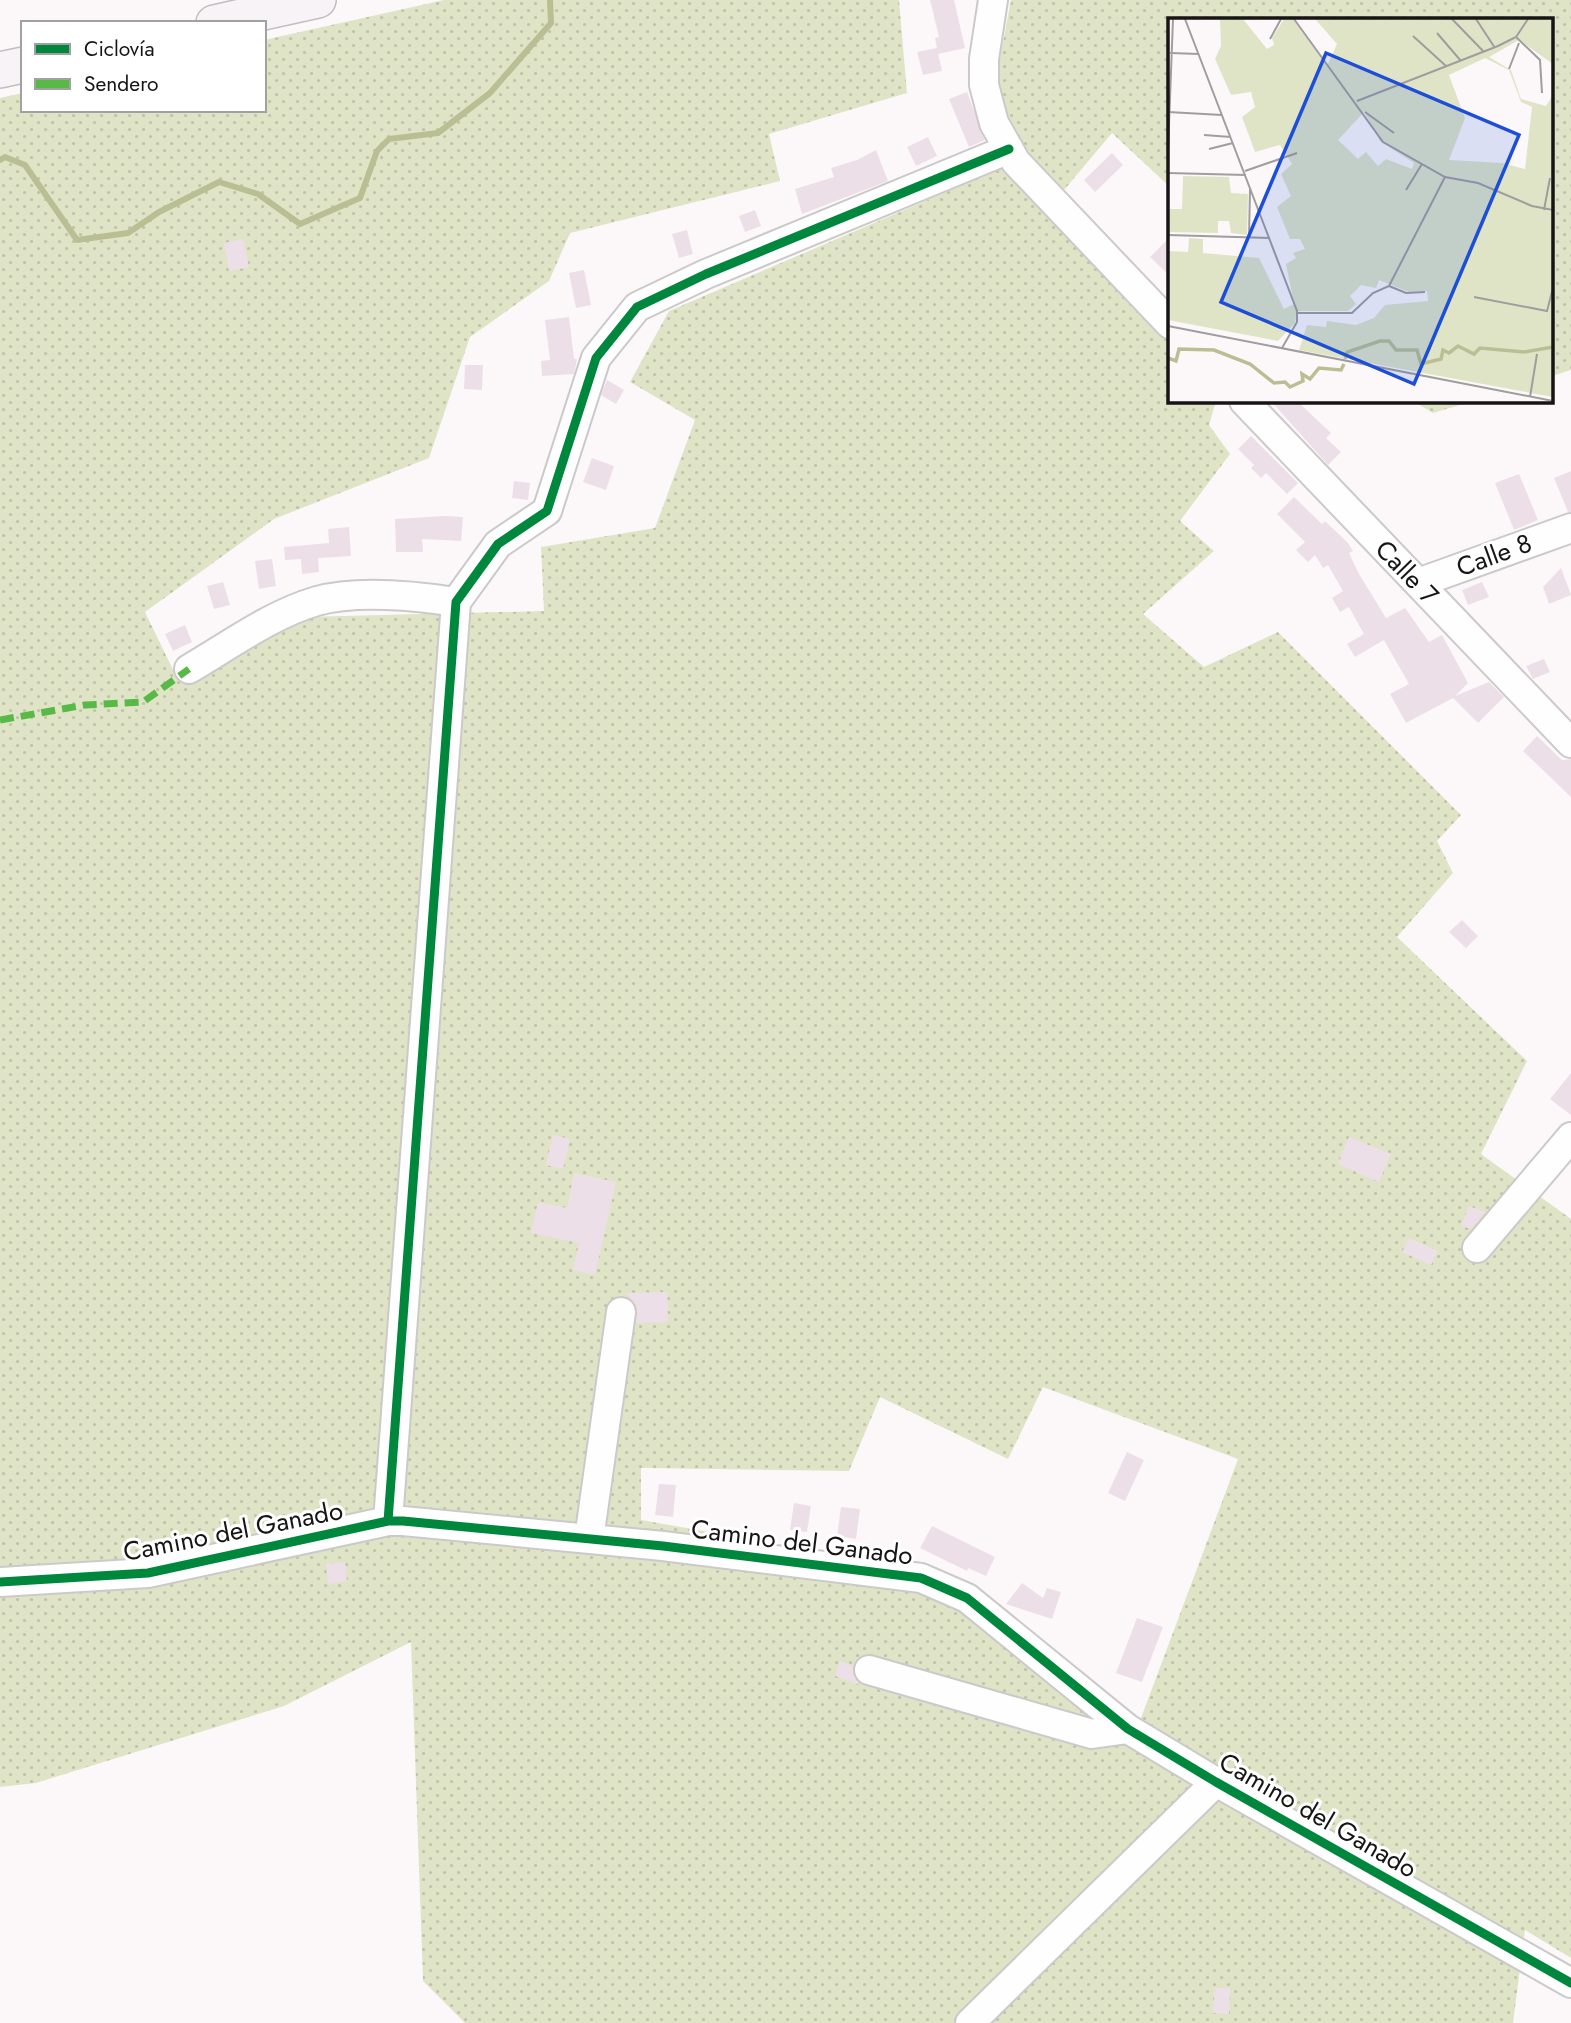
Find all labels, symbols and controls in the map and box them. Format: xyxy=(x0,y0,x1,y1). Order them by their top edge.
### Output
inset map xyxy=(1168,18,1554,402)
legend xyxy=(21,21,266,112)
text: Ciclovía xyxy=(84,34,155,64)
text: Sendero xyxy=(84,69,159,99)
street label: Calle 8 xyxy=(1451,524,1537,586)
street label: Calle 7 xyxy=(1367,531,1448,613)
street label: Camino del Ganado xyxy=(120,1491,346,1571)
street label: Camino del Ganado xyxy=(689,1510,915,1574)
street label: Camino del Ganado xyxy=(1212,1743,1424,1887)

